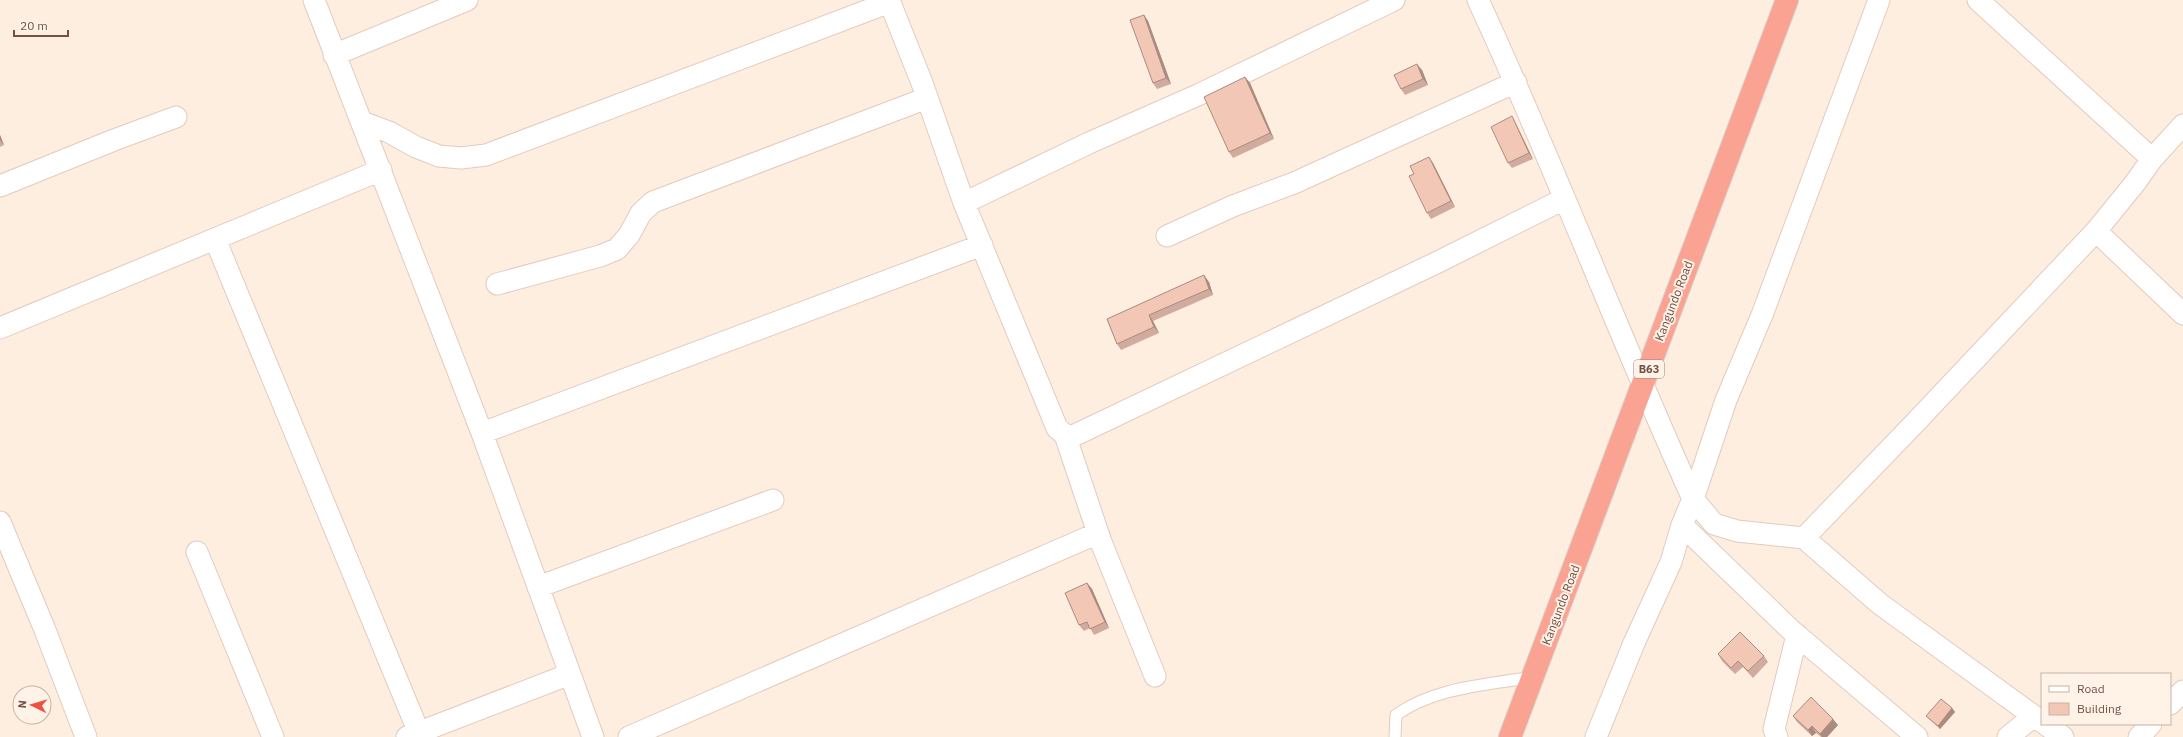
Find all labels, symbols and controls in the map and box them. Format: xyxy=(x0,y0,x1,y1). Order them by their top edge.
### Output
scale bar xyxy=(14,12,68,38)
text: 20 m xyxy=(20,18,48,33)
street label: Kangundo Road xyxy=(1651,259,1696,343)
road number: B63 xyxy=(1634,360,1664,378)
street label: Kangundo Road xyxy=(1538,563,1583,647)
legend xyxy=(2041,673,2171,725)
text: Road xyxy=(2077,681,2105,696)
north arrow xyxy=(12,685,52,725)
text: N xyxy=(15,700,29,709)
text: Building xyxy=(2077,701,2122,716)

